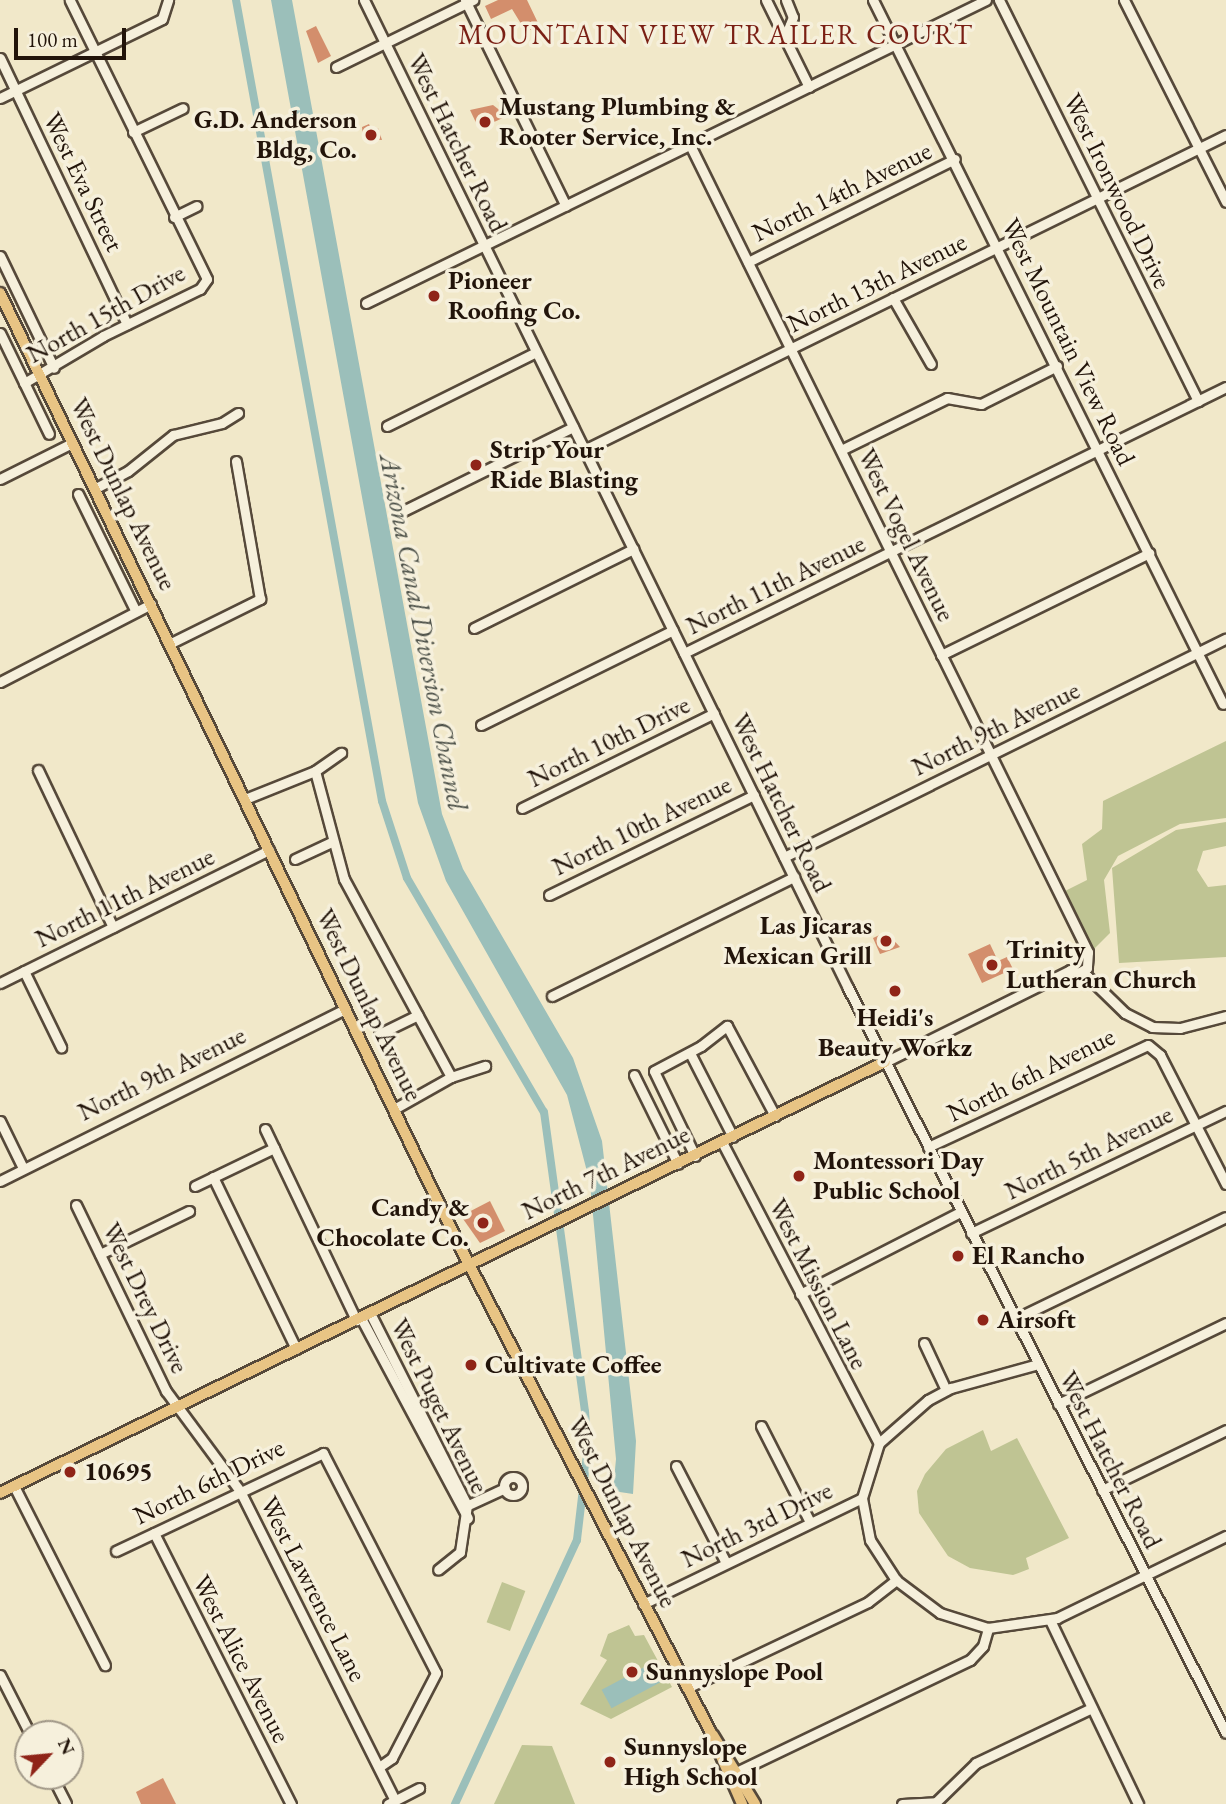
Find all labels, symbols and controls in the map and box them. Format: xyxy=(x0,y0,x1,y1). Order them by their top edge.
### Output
scale bar xyxy=(18,14,130,58)
district label: MOUNTAIN VIEW TRAILER COURT xyxy=(461,17,971,51)
text: 100 m xyxy=(27,26,78,53)
street label: West Hatcher Road xyxy=(400,48,514,238)
street label: West Ironwood Drive xyxy=(1056,88,1178,294)
place label: Mustang Plumbing & Rooter Service, Inc. xyxy=(499,91,735,152)
place label: G.D. Anderson Bldg, Co. xyxy=(194,104,357,166)
street label: West Eva Street xyxy=(36,107,130,257)
marker: Mustang Plumbing & Rooter Service, Inc. xyxy=(477,114,493,130)
marker: G.D. Anderson Bldg, Co. xyxy=(363,127,379,143)
street label: North 14th Avenue xyxy=(747,135,937,249)
street label: West Mountain View Road xyxy=(995,213,1141,471)
street label: North 13th Avenue xyxy=(782,226,972,340)
street label: North 15th Drive xyxy=(21,258,191,370)
place label: Pioneer Roofing Co. xyxy=(448,265,581,326)
marker: Pioneer Roofing Co. xyxy=(426,288,442,304)
street label: West Dunlap Avenue xyxy=(63,393,183,595)
place label: Strip Your Ride Blasting xyxy=(490,434,638,496)
street label: West Vogel Avenue xyxy=(851,444,961,626)
water label: Arizona Canal Diversion Channel xyxy=(373,451,475,813)
marker: Strip Your Ride Blasting xyxy=(468,457,484,473)
street label: North 11th Avenue xyxy=(681,528,871,642)
street label: North 9th Avenue xyxy=(907,675,1085,783)
street label: North 10th Drive xyxy=(523,689,695,795)
street label: West Hatcher Road xyxy=(724,708,838,898)
street label: North 10th Avenue xyxy=(547,769,737,883)
street label: North 11th Avenue xyxy=(30,841,220,955)
street label: West Dunlap Avenue xyxy=(309,904,429,1106)
place label: Las Jicaras Mexican Grill xyxy=(723,910,872,972)
marker: Las Jicaras Mexican Grill xyxy=(878,933,894,949)
place label: Trinity Lutheran Church xyxy=(1006,934,1196,996)
marker: Trinity Lutheran Church xyxy=(984,957,1000,973)
marker: Heidi's Beauty Workz xyxy=(887,983,903,999)
place label: Heidi's Beauty Workz xyxy=(818,1002,972,1064)
street label: North 9th Avenue xyxy=(73,1020,251,1128)
street label: North 6th Avenue xyxy=(942,1021,1120,1129)
street label: North 5th Avenue xyxy=(1000,1099,1178,1207)
street label: North 7th Avenue xyxy=(517,1119,695,1227)
place label: Montessori Day Public School xyxy=(813,1145,984,1206)
marker: Montessori Day Public School xyxy=(791,1168,807,1184)
place label: Candy & Chocolate Co. xyxy=(317,1192,469,1254)
street label: West Mission Lane xyxy=(762,1193,874,1375)
marker: Candy & Chocolate Co. xyxy=(475,1215,491,1231)
street label: West Drey Drive xyxy=(95,1218,195,1378)
place label: El Rancho xyxy=(972,1240,1084,1272)
marker: El Rancho xyxy=(950,1248,966,1264)
place label: Airsoft xyxy=(997,1304,1076,1336)
marker: Airsoft xyxy=(975,1312,991,1328)
street label: West Puget Avenue xyxy=(383,1314,495,1498)
place label: Cultivate Coffee xyxy=(485,1349,662,1381)
marker: Cultivate Coffee xyxy=(463,1357,479,1373)
street label: West Hatcher Road xyxy=(1052,1366,1168,1554)
street label: West Dunlap Avenue xyxy=(560,1411,684,1613)
street label: North 6th Drive xyxy=(129,1432,289,1532)
place label: 10695 xyxy=(84,1456,153,1488)
marker: 10695 xyxy=(62,1464,78,1480)
street label: North 3rd Drive xyxy=(676,1475,838,1575)
street label: West Lawrence Lane xyxy=(253,1491,373,1687)
street label: West Alice Avenue xyxy=(185,1570,297,1748)
place label: Sunnyslope Pool xyxy=(646,1656,823,1688)
marker: Sunnyslope Pool xyxy=(624,1664,640,1680)
north arrow xyxy=(14,1720,84,1790)
place label: Sunnyslope High School xyxy=(624,1731,758,1792)
text: N xyxy=(52,1734,81,1759)
marker: Sunnyslope High School xyxy=(602,1754,618,1770)

